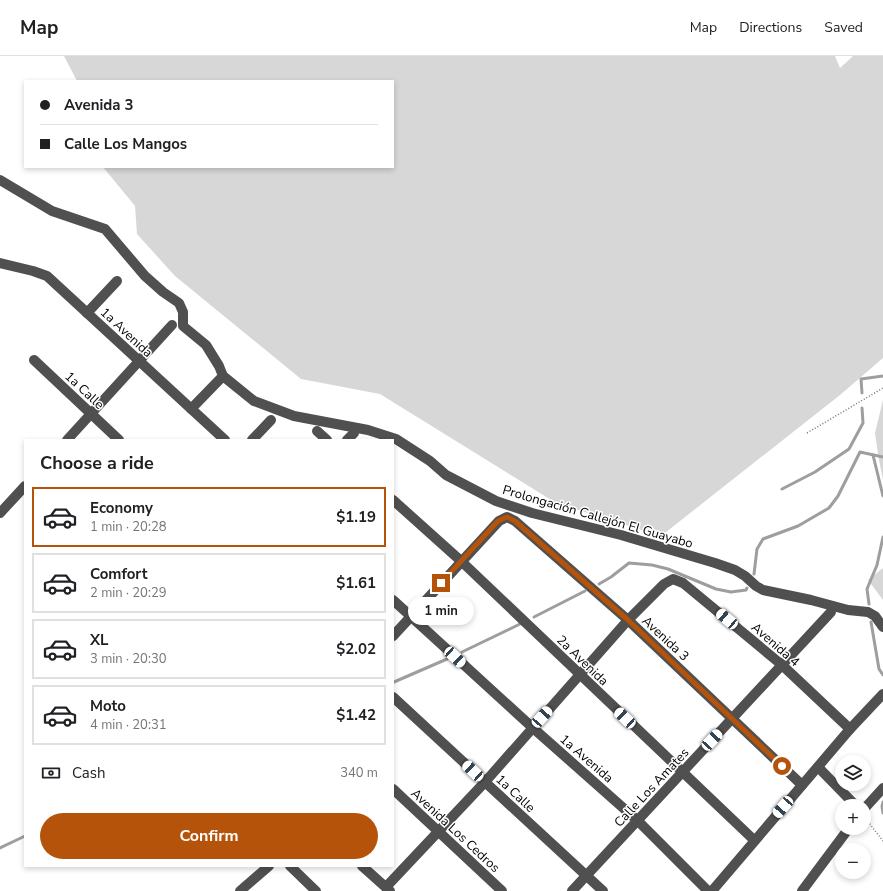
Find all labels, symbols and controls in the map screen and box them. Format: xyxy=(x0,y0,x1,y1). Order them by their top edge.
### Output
text: Map xyxy=(20,15,58,41)
text: Map xyxy=(690,18,717,37)
text: Directions xyxy=(739,18,802,37)
text: Saved xyxy=(824,18,863,37)
text: Avenida 3 xyxy=(64,95,133,115)
text: Calle Los Mangos xyxy=(64,134,187,154)
street label: 1a Avenida xyxy=(96,304,156,362)
street label: 1a Calle xyxy=(61,368,108,414)
text: Choose a ride xyxy=(40,451,154,475)
street label: Prolongación Callejón El Guayabo xyxy=(500,481,695,553)
text: Economy xyxy=(90,498,153,518)
icon: car xyxy=(42,499,78,535)
text: $1.19 xyxy=(336,507,376,527)
text: 1 min · 20:28 xyxy=(90,518,166,536)
text: Comfort xyxy=(90,564,147,584)
icon: car xyxy=(42,565,78,601)
text: $1.61 xyxy=(336,573,376,593)
route end xyxy=(432,574,450,592)
text: 2 min · 20:29 xyxy=(90,584,166,602)
callout: 1 min xyxy=(408,597,474,625)
text: 1 min xyxy=(424,602,458,620)
car xyxy=(714,607,740,631)
street label: Avenida 3 xyxy=(638,612,693,665)
street label: Avenida 4 xyxy=(747,619,804,671)
text: XL xyxy=(90,630,109,650)
icon: car xyxy=(42,631,78,667)
street label: 2a Avenida xyxy=(552,631,612,690)
text: $2.02 xyxy=(336,639,376,659)
car xyxy=(442,644,468,670)
text: 3 min · 20:30 xyxy=(90,650,166,668)
text: Moto xyxy=(90,696,126,716)
icon: car xyxy=(42,697,78,733)
car xyxy=(530,704,554,730)
text: $1.42 xyxy=(336,705,376,725)
car xyxy=(612,705,638,731)
text: 4 min · 20:31 xyxy=(90,716,166,734)
car xyxy=(699,727,725,753)
street label: 1a Avenida xyxy=(556,730,617,787)
street label: Calle Los Amates xyxy=(610,744,693,831)
map controls xyxy=(835,755,871,879)
button: layers xyxy=(835,755,871,791)
route start xyxy=(773,757,791,775)
car xyxy=(460,758,486,784)
icon: cash xyxy=(40,762,62,784)
text: Cash xyxy=(72,763,106,783)
text: 340 m xyxy=(340,764,378,782)
street label: 1a Calle xyxy=(492,771,539,817)
street label: Avenida Los Cedros xyxy=(407,785,504,877)
car xyxy=(771,794,795,820)
button: + xyxy=(835,799,871,835)
button: Confirm xyxy=(40,813,378,859)
button: − xyxy=(835,843,871,879)

